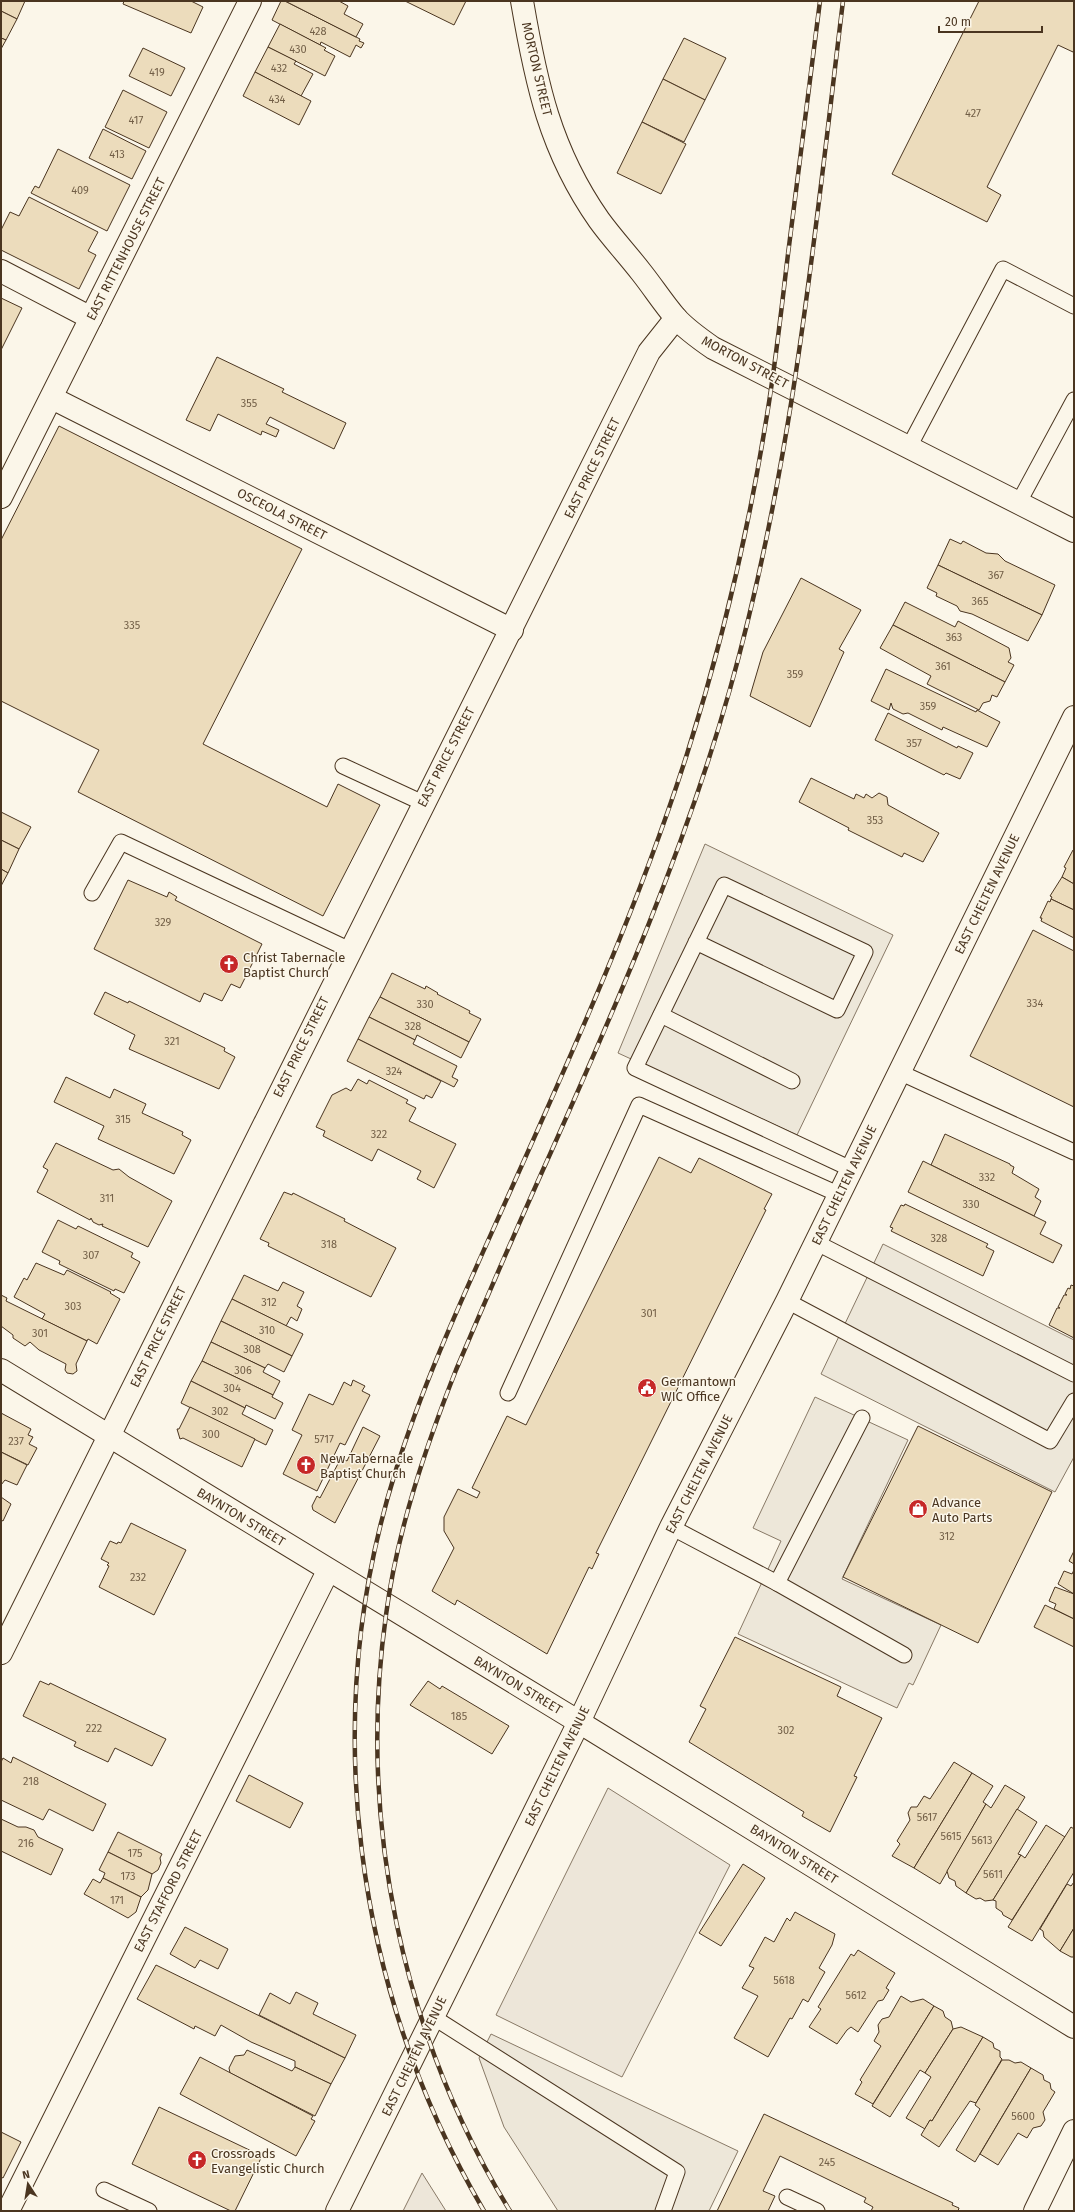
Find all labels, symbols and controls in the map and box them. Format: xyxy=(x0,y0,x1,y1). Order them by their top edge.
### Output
scale bar xyxy=(939,8,1042,34)
text: 20 m xyxy=(945,15,971,29)
street label: MORTON STREET xyxy=(519,20,555,118)
house number: 428 xyxy=(309,25,327,38)
house number: 430 xyxy=(289,43,307,56)
house number: 432 xyxy=(271,62,287,75)
house number: 419 xyxy=(149,66,165,79)
house number: 434 xyxy=(269,93,286,106)
house number: 427 xyxy=(965,107,981,120)
house number: 417 xyxy=(129,114,144,127)
house number: 413 xyxy=(109,148,125,161)
street label: EAST RITTENHOUSE STREET xyxy=(83,175,169,323)
house number: 409 xyxy=(71,184,89,197)
street label: MORTON STREET xyxy=(699,333,791,391)
house number: 355 xyxy=(241,397,258,410)
street label: EAST PRICE STREET xyxy=(561,415,623,521)
street label: OSCEOLA STREET xyxy=(235,485,330,543)
house number: 367 xyxy=(988,569,1004,582)
house number: 365 xyxy=(972,595,989,608)
house number: 335 xyxy=(124,619,141,632)
house number: 363 xyxy=(946,631,962,644)
house number: 361 xyxy=(935,660,951,673)
house number: 359 xyxy=(787,668,804,681)
house number: 359 xyxy=(920,700,937,713)
street label: EAST PRICE STREET xyxy=(414,704,478,810)
house number: 357 xyxy=(906,737,922,750)
house number: 353 xyxy=(867,814,883,827)
street label: EAST CHELTEN AVENUE xyxy=(951,831,1023,956)
house number: 329 xyxy=(155,916,171,929)
place label: Christ Tabernacle Baptist Church xyxy=(243,950,345,980)
church icon: Christ Tabernacle Baptist Church xyxy=(218,953,240,975)
street label: EAST PRICE STREET xyxy=(270,994,332,1100)
house number: 334 xyxy=(1027,997,1044,1010)
house number: 330 xyxy=(416,998,434,1011)
house number: 328 xyxy=(405,1020,421,1033)
house number: 321 xyxy=(164,1035,180,1048)
house number: 324 xyxy=(386,1065,402,1078)
house number: 315 xyxy=(115,1113,131,1126)
street label: EAST CHELTEN AVENUE xyxy=(808,1122,880,1247)
house number: 322 xyxy=(371,1128,387,1141)
house number: 332 xyxy=(979,1171,995,1184)
house number: 311 xyxy=(100,1192,114,1205)
house number: 330 xyxy=(962,1198,980,1211)
house number: 328 xyxy=(931,1232,947,1245)
house number: 318 xyxy=(321,1238,337,1251)
house number: 307 xyxy=(83,1249,99,1262)
street label: EAST PRICE STREET xyxy=(127,1284,189,1390)
house number: 312 xyxy=(261,1296,277,1309)
house number: 303 xyxy=(64,1300,82,1313)
house number: 301 xyxy=(641,1307,657,1320)
house number: 310 xyxy=(259,1324,275,1337)
house number: 301 xyxy=(32,1327,48,1340)
house number: 308 xyxy=(243,1343,261,1356)
house number: 306 xyxy=(234,1364,252,1377)
place label: Germantown WIC Office xyxy=(661,1374,736,1404)
public building icon: Germantown WIC Office xyxy=(636,1377,658,1399)
house number: 304 xyxy=(223,1382,241,1395)
house number: 302 xyxy=(212,1405,228,1418)
street label: EAST CHELTEN AVENUE xyxy=(662,1412,736,1536)
house number: 300 xyxy=(202,1428,220,1441)
house number: 5717 xyxy=(314,1433,334,1446)
house number: 237 xyxy=(8,1435,24,1448)
place label: New Tabernacle Baptist Church xyxy=(320,1451,413,1481)
church icon: New Tabernacle Baptist Church xyxy=(295,1454,317,1476)
street label: BAYNTON STREET xyxy=(194,1485,288,1549)
place label: Advance Auto Parts xyxy=(932,1495,992,1525)
shop icon: Advance Auto Parts xyxy=(907,1498,929,1520)
house number: 312 xyxy=(939,1530,955,1543)
house number: 232 xyxy=(130,1571,146,1584)
street label: BAYNTON STREET xyxy=(471,1653,565,1717)
street label: EAST CHELTEN AVENUE xyxy=(521,1703,593,1828)
house number: 185 xyxy=(451,1710,468,1723)
house number: 222 xyxy=(86,1722,102,1735)
house number: 302 xyxy=(778,1724,794,1737)
house number: 218 xyxy=(23,1775,39,1788)
house number: 5617 xyxy=(917,1811,937,1824)
street label: BAYNTON STREET xyxy=(747,1821,841,1887)
street label: EAST STAFFORD STREET xyxy=(131,1827,205,1955)
house number: 5615 xyxy=(940,1830,962,1843)
house number: 5613 xyxy=(971,1834,993,1847)
house number: 216 xyxy=(18,1837,34,1850)
house number: 175 xyxy=(128,1847,143,1860)
house number: 5611 xyxy=(983,1868,1003,1881)
house number: 173 xyxy=(120,1870,136,1883)
house number: 171 xyxy=(110,1894,124,1907)
house number: 5618 xyxy=(773,1974,795,1987)
house number: 5612 xyxy=(845,1989,867,2002)
street label: EAST CHELTEN AVENUE xyxy=(378,1993,450,2118)
house number: 5600 xyxy=(1011,2110,1035,2123)
place label: Crossroads Evangelistic Church xyxy=(211,2146,325,2176)
church icon: Crossroads Evangelistic Church xyxy=(186,2149,208,2171)
house number: 245 xyxy=(819,2156,836,2169)
north arrow xyxy=(8,2164,48,2204)
text: N xyxy=(21,2168,31,2182)

